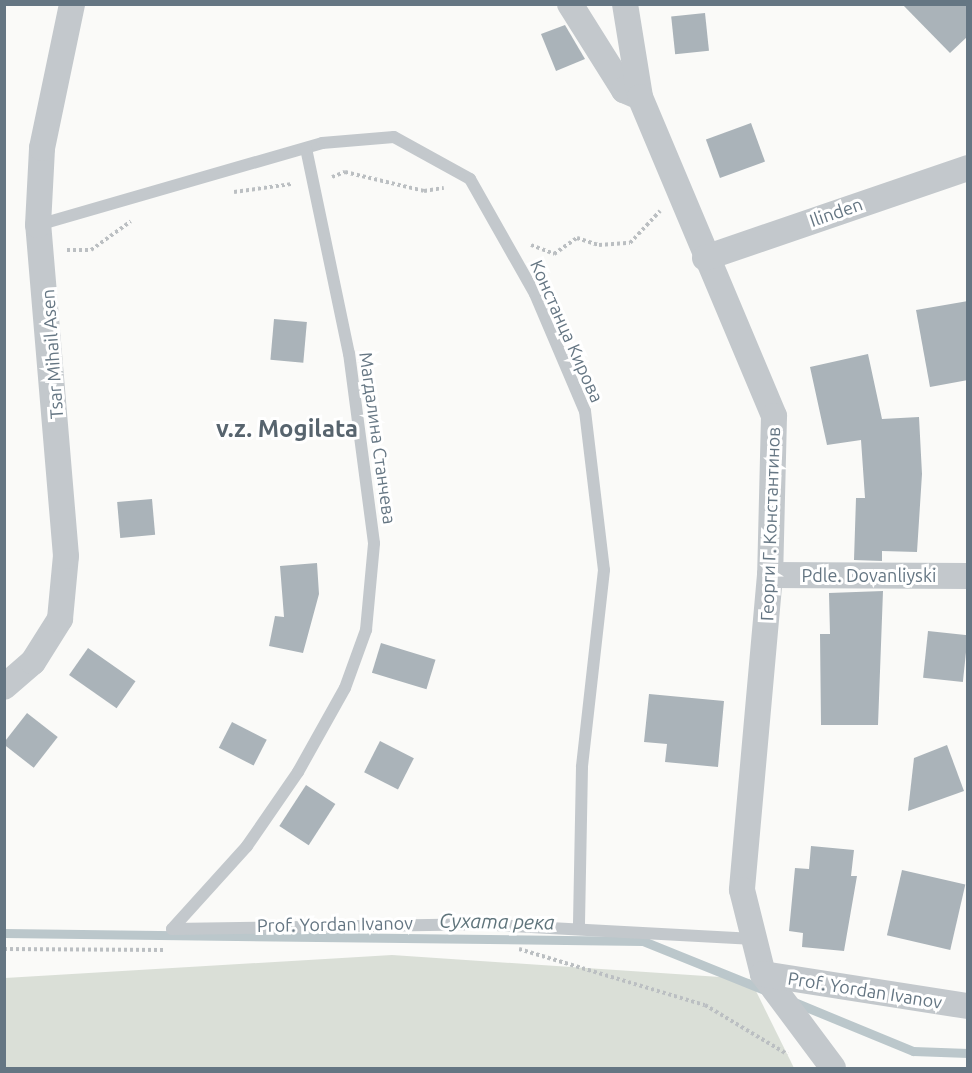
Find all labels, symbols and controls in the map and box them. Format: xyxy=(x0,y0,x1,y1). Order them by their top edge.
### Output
street label: Ilinden xyxy=(807,193,865,231)
street label: Констанца Кирова xyxy=(526,256,608,406)
street label: Tsar Mihail Asen xyxy=(37,288,67,420)
street label: Магдалина Станчева xyxy=(355,351,401,525)
district label: v.z. Mogilata xyxy=(216,415,358,443)
street label: Георги Г. Константинов xyxy=(756,427,784,621)
street label: Pdle. Dovanliyski xyxy=(802,564,936,586)
water label: Сухата река xyxy=(439,908,555,934)
street label: Prof. Yordan Ivanov xyxy=(257,912,413,936)
street label: Prof. Yordan Ivanov xyxy=(786,967,944,1013)

